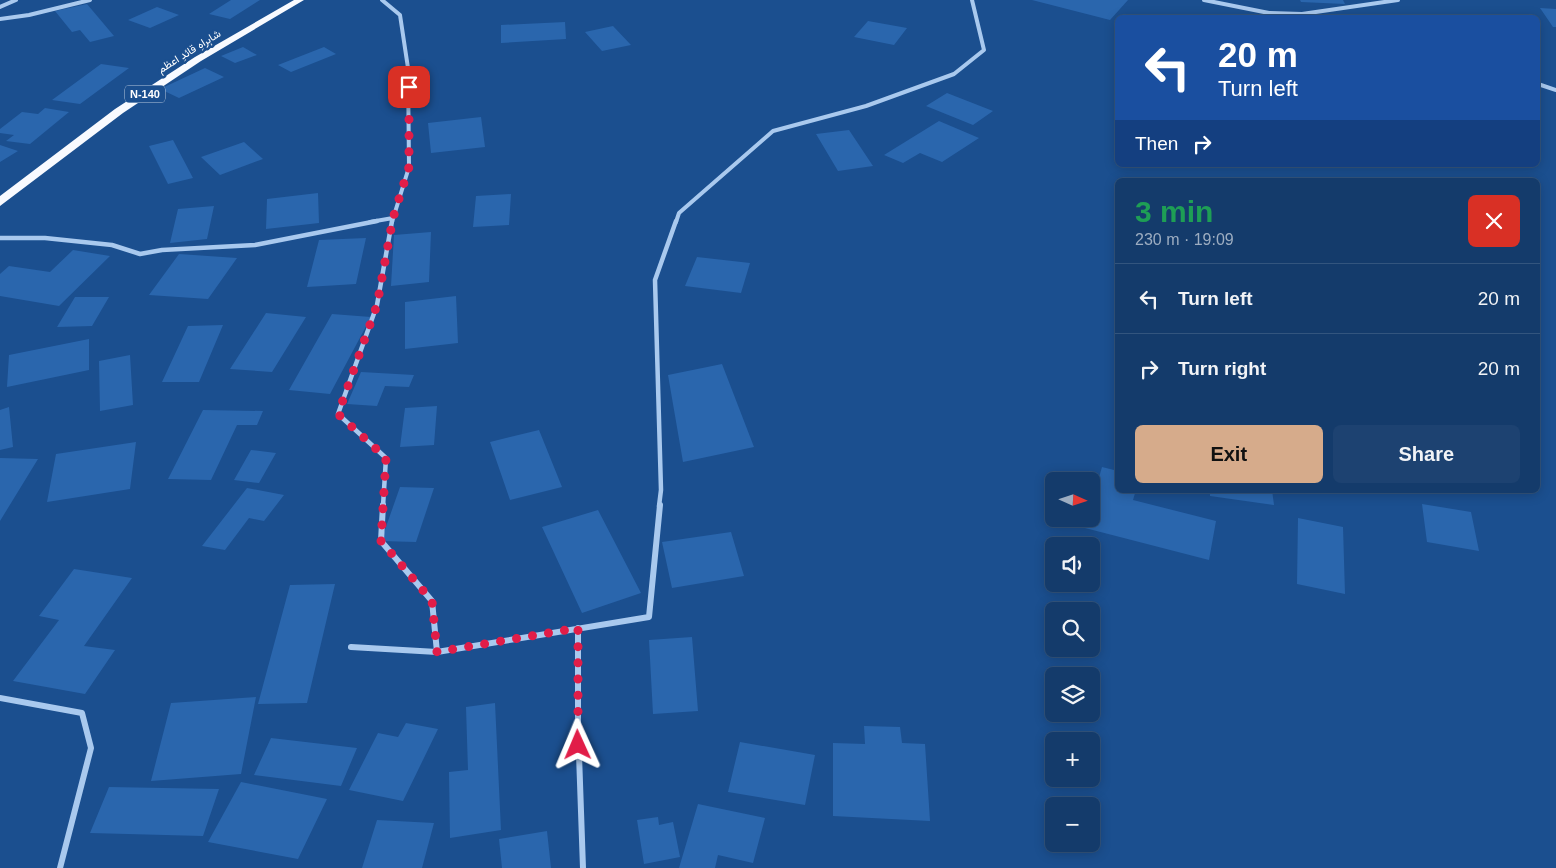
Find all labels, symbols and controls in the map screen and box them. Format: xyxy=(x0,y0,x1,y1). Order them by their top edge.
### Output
street label: شاہراہِ قائدِ اعظم xyxy=(155,27,224,77)
icon: left xyxy=(1135,35,1200,100)
text: 20 m xyxy=(1218,35,1298,74)
pin xyxy=(388,66,430,108)
icon: arrive xyxy=(395,73,423,101)
text: Turn left xyxy=(1218,76,1298,101)
road number: N-140 xyxy=(125,86,165,102)
icon: right xyxy=(1188,130,1216,158)
text: Then xyxy=(1135,133,1178,154)
text: 3 min xyxy=(1135,195,1213,228)
button: close xyxy=(1468,195,1520,247)
text: 230 m · 19:09 xyxy=(1135,231,1234,248)
icon: left xyxy=(1135,285,1163,313)
text: Turn left xyxy=(1178,288,1253,309)
text: 20 m xyxy=(1478,288,1520,309)
icon: right xyxy=(1135,355,1163,383)
text: Turn right xyxy=(1178,358,1266,379)
text: 20 m xyxy=(1478,358,1520,379)
button: Exit xyxy=(1135,425,1323,483)
button: Share xyxy=(1333,425,1520,483)
north arrow xyxy=(1045,472,1100,528)
map controls xyxy=(1045,472,1100,852)
button: sound xyxy=(1045,537,1100,592)
button: search xyxy=(1045,602,1100,657)
button: layers xyxy=(1045,667,1100,722)
position arrow xyxy=(551,718,603,770)
button: + xyxy=(1045,732,1100,787)
button: − xyxy=(1045,797,1100,852)

